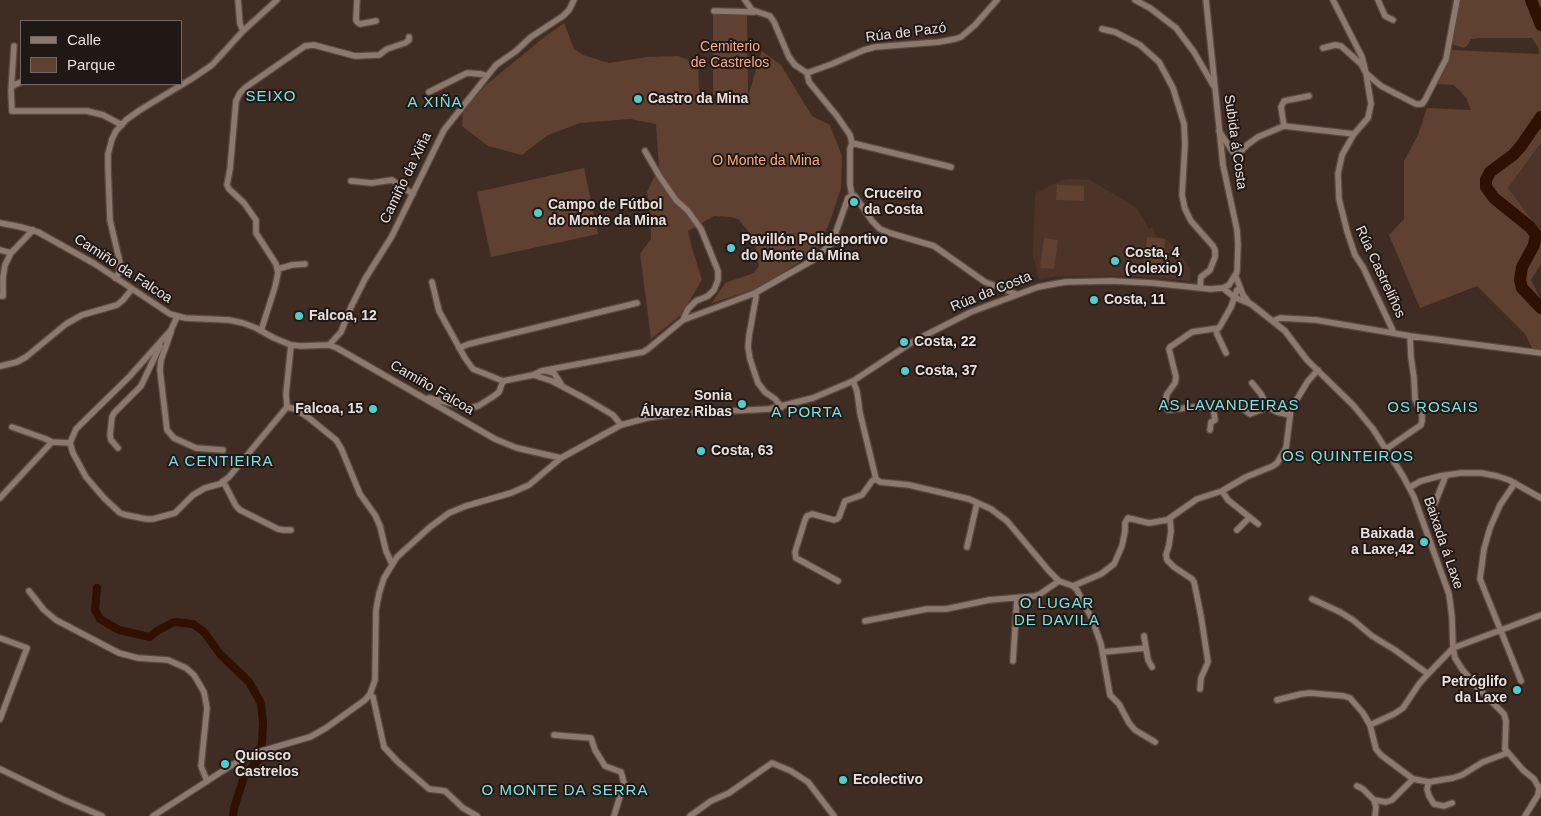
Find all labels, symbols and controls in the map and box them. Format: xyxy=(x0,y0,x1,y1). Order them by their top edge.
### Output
legend xyxy=(20,20,182,85)
street label: Rúa de Pazó xyxy=(865,20,947,46)
text: Calle xyxy=(67,31,101,48)
park label: Cemiterio de Castrelos xyxy=(691,39,769,72)
text: Parque xyxy=(67,56,115,73)
district label: SEIXO xyxy=(245,88,297,106)
place label: Castro da Mina xyxy=(648,91,748,107)
marker: Castro da Mina xyxy=(632,93,644,105)
street label: Subida á Costa xyxy=(1220,93,1250,191)
district label: A XIÑA xyxy=(407,94,463,112)
street label: Camiño da Xiña xyxy=(377,130,435,226)
park label: O Monte da Mina xyxy=(712,153,820,169)
place label: Cruceiro da Costa xyxy=(864,186,923,218)
marker: Cruceiro da Costa xyxy=(848,196,860,208)
place label: Campo de Fútbol do Monte da Mina xyxy=(548,197,666,230)
marker: Campo de Fútbol do Monte da Mina xyxy=(532,207,544,219)
street label: Rúa Castreliños xyxy=(1351,223,1409,321)
street label: Camiño da Falcoa xyxy=(71,231,175,307)
place label: Pavillón Polideportivo do Monte da Mina xyxy=(741,232,888,264)
marker: Pavillón Polideportivo do Monte da Mina xyxy=(725,242,737,254)
place label: Costa, 4 (colexio) xyxy=(1125,245,1183,278)
marker: Costa, 4 (colexio) xyxy=(1109,255,1121,267)
street label: Rúa da Costa xyxy=(948,268,1034,316)
place label: Costa, 11 xyxy=(1104,292,1165,308)
marker: Costa, 11 xyxy=(1088,294,1100,306)
place label: Falcoa, 12 xyxy=(309,308,377,324)
marker: Falcoa, 12 xyxy=(293,310,305,322)
place label: Costa, 22 xyxy=(914,334,976,350)
marker: Costa, 22 xyxy=(898,336,910,348)
street label: Camiño Falcoa xyxy=(387,357,477,419)
place label: Costa, 37 xyxy=(915,363,977,379)
marker: Costa, 37 xyxy=(899,365,911,377)
place label: Sonia Álvarez Ribas xyxy=(640,388,732,421)
district label: AS LAVANDEIRAS xyxy=(1157,397,1301,415)
marker: Sonia Álvarez Ribas xyxy=(736,398,748,410)
district label: OS ROSAIS xyxy=(1386,399,1480,417)
place label: Falcoa, 15 xyxy=(295,401,363,417)
marker: Falcoa, 15 xyxy=(367,403,379,415)
district label: A PORTA xyxy=(770,404,844,422)
place label: Costa, 63 xyxy=(711,443,773,459)
marker: Costa, 63 xyxy=(695,445,707,457)
district label: OS QUINTEIROS xyxy=(1280,448,1416,466)
district label: A CENTIEIRA xyxy=(167,453,275,471)
street label: Baixada á Laxe xyxy=(1419,495,1467,591)
place label: Baixada a Laxe,42 xyxy=(1351,526,1414,558)
marker: Baixada a Laxe,42 xyxy=(1418,536,1430,548)
district label: O LUGAR DE DAVILA xyxy=(1013,595,1101,630)
place label: Petróglifo da Laxe xyxy=(1442,674,1507,706)
marker: Petróglifo da Laxe xyxy=(1511,684,1523,696)
place label: Quiosco Castrelos xyxy=(235,748,299,780)
marker: Quiosco Castrelos xyxy=(219,758,231,770)
place label: Ecolectivo xyxy=(853,772,923,788)
marker: Ecolectivo xyxy=(837,774,849,786)
district label: O MONTE DA SERRA xyxy=(480,782,650,800)

